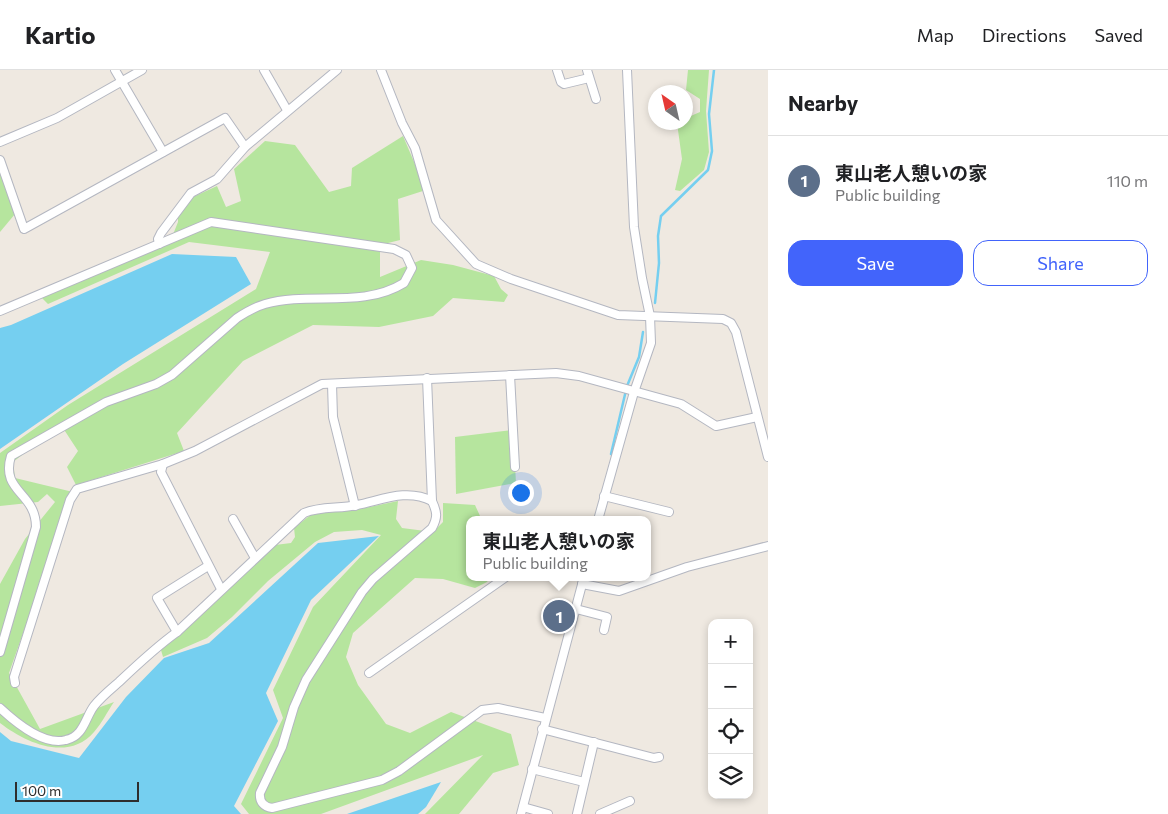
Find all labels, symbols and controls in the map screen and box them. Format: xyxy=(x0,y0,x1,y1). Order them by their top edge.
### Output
text: Kartio xyxy=(25,20,95,49)
text: Map xyxy=(917,24,954,46)
text: Directions xyxy=(982,24,1066,46)
text: Saved xyxy=(1094,24,1143,46)
north arrow xyxy=(648,85,693,130)
text: Nearby xyxy=(788,90,858,115)
text: 東山老人憩いの家 xyxy=(835,161,987,184)
text: 1 xyxy=(800,171,808,190)
text: 110 m xyxy=(1107,171,1148,190)
text: Public building xyxy=(835,185,940,204)
button: Save xyxy=(788,240,963,286)
button: Share xyxy=(973,240,1148,286)
your location xyxy=(508,480,534,506)
popup xyxy=(466,516,651,581)
text: 東山老人憩いの家 xyxy=(482,529,635,552)
text: Public building xyxy=(482,553,588,572)
pin: 1 xyxy=(543,597,575,635)
map controls xyxy=(708,619,753,799)
button: + xyxy=(708,619,753,664)
button: − xyxy=(708,664,753,709)
button: locate xyxy=(708,709,753,754)
button: layers xyxy=(708,754,753,799)
scale bar xyxy=(15,779,139,802)
text: 100 m xyxy=(22,782,61,799)

